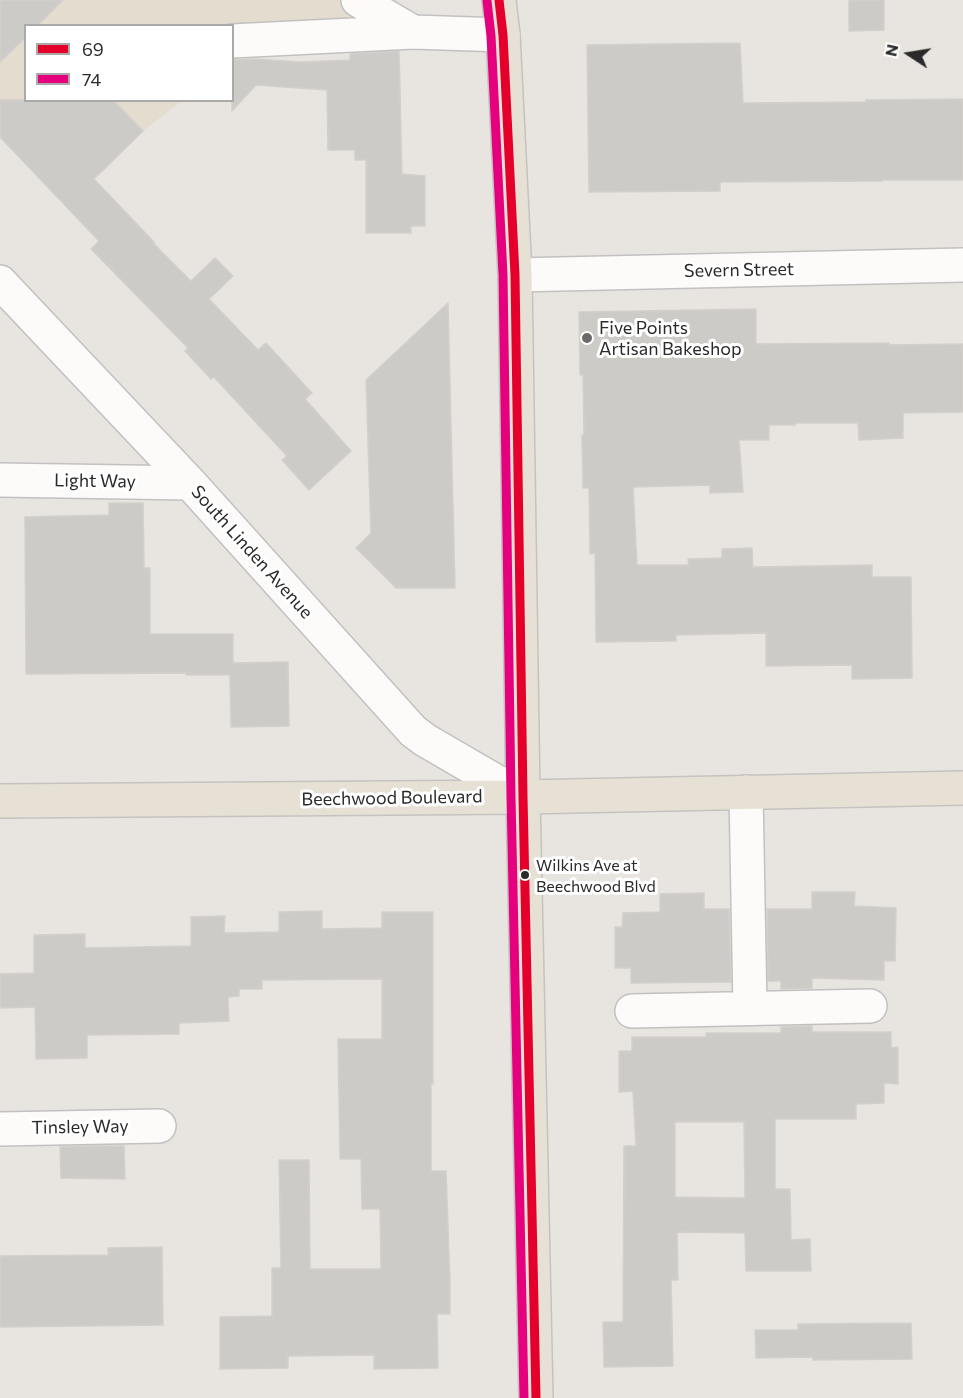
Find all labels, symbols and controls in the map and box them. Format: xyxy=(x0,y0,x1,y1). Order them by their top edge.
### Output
legend xyxy=(24,24,234,102)
north arrow xyxy=(879,24,939,84)
text: 69 xyxy=(82,38,104,60)
text: N xyxy=(880,42,901,58)
text: 74 xyxy=(82,68,101,90)
street label: Severn Street xyxy=(684,258,794,282)
place label: Five Points Artisan Bakeshop xyxy=(599,317,742,360)
marker: Five Points Artisan Bakeshop xyxy=(580,331,594,345)
street label: Light Way xyxy=(54,469,136,493)
street label: South Linden Avenue xyxy=(187,481,317,623)
street label: Beechwood Boulevard xyxy=(301,786,483,810)
place label: Wilkins Ave at Beechwood Blvd xyxy=(536,856,656,894)
marker: Wilkins Ave at Beechwood Blvd xyxy=(519,869,531,881)
street label: Tinsley Way xyxy=(31,1115,129,1139)

